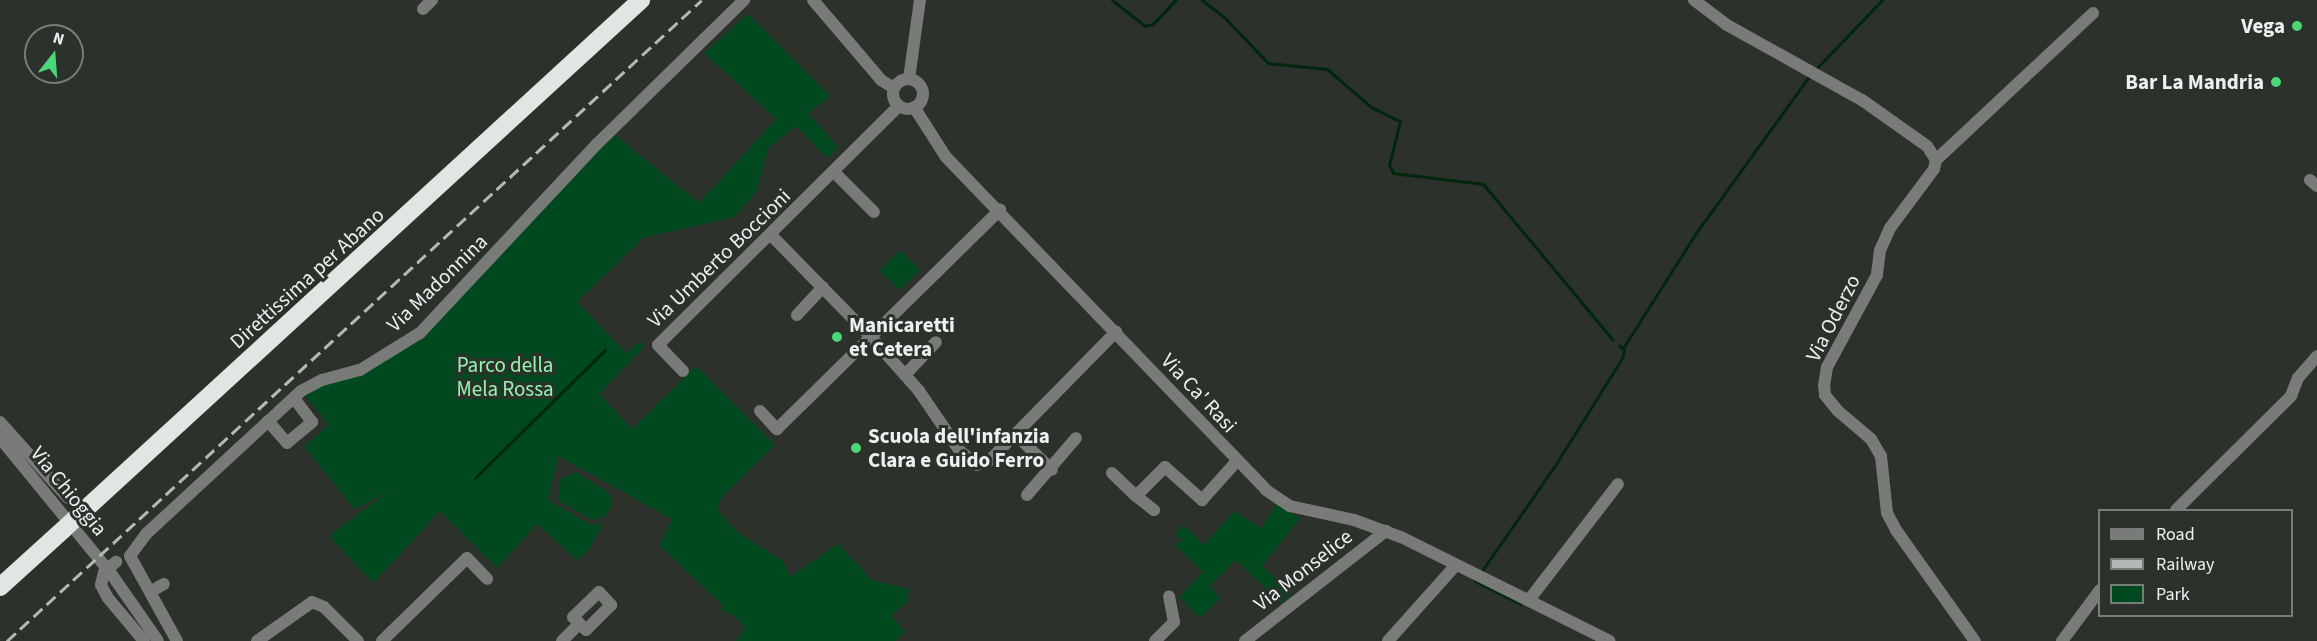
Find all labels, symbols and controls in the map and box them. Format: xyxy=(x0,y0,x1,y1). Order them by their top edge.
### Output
place label: Vega xyxy=(2241,13,2285,39)
marker: Vega xyxy=(2290,19,2304,33)
north arrow xyxy=(24,24,84,84)
text: N xyxy=(50,27,67,51)
place label: Bar La Mandria xyxy=(2125,69,2264,95)
marker: Bar La Mandria xyxy=(2269,75,2283,89)
street label: Via Umberto Boccioni xyxy=(642,183,796,333)
street label: Direttissima per Abano xyxy=(225,202,389,354)
street label: Via Madonnina xyxy=(382,229,492,337)
street label: Via Oderzo xyxy=(1800,270,1866,366)
place label: Manicaretti et Cetera xyxy=(849,312,955,362)
marker: Manicaretti et Cetera xyxy=(830,330,844,344)
street label: Via Ca' Rasi xyxy=(1156,348,1242,438)
park label: Parco della Mela Rossa xyxy=(456,352,554,402)
place label: Scuola dell'infanzia Clara e Guido Ferro xyxy=(868,423,1050,473)
street label: Via Chioggia xyxy=(25,441,113,541)
marker: Scuola dell'infanzia Clara e Guido Ferro xyxy=(849,441,863,455)
legend xyxy=(2098,509,2293,617)
text: Road xyxy=(2156,522,2195,547)
street label: Via Monselice xyxy=(1249,524,1357,616)
text: Railway xyxy=(2156,552,2215,577)
text: Park xyxy=(2156,582,2190,607)

